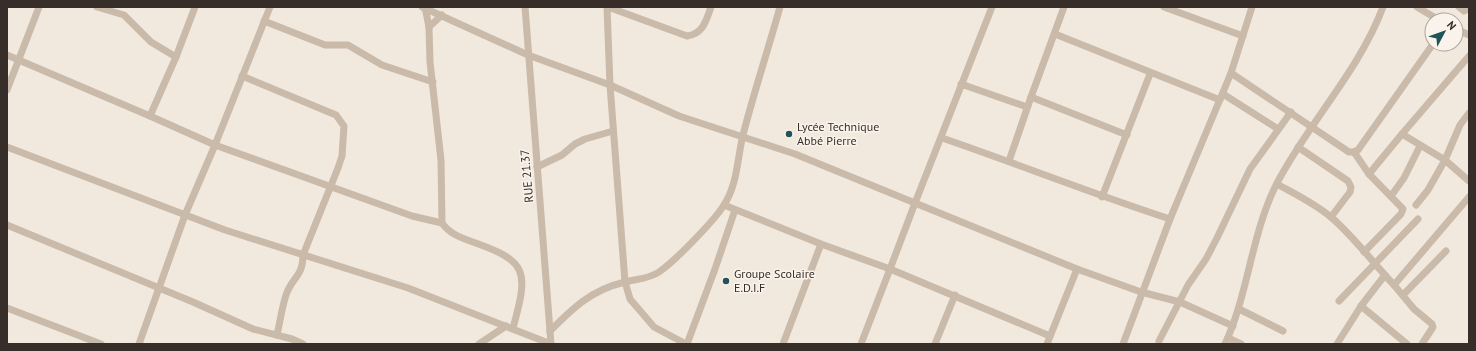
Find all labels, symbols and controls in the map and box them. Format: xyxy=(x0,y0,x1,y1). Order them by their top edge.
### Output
north arrow xyxy=(1424,12,1464,52)
text: N xyxy=(1444,18,1459,33)
place label: Lycée Technique Abbé Pierre xyxy=(797,119,879,148)
marker: Lycée Technique Abbé Pierre xyxy=(784,129,794,139)
street label: RUE 21.37 xyxy=(517,149,536,203)
place label: Groupe Scolaire E.D.I.F xyxy=(734,266,815,295)
marker: Groupe Scolaire E.D.I.F xyxy=(721,276,731,286)

